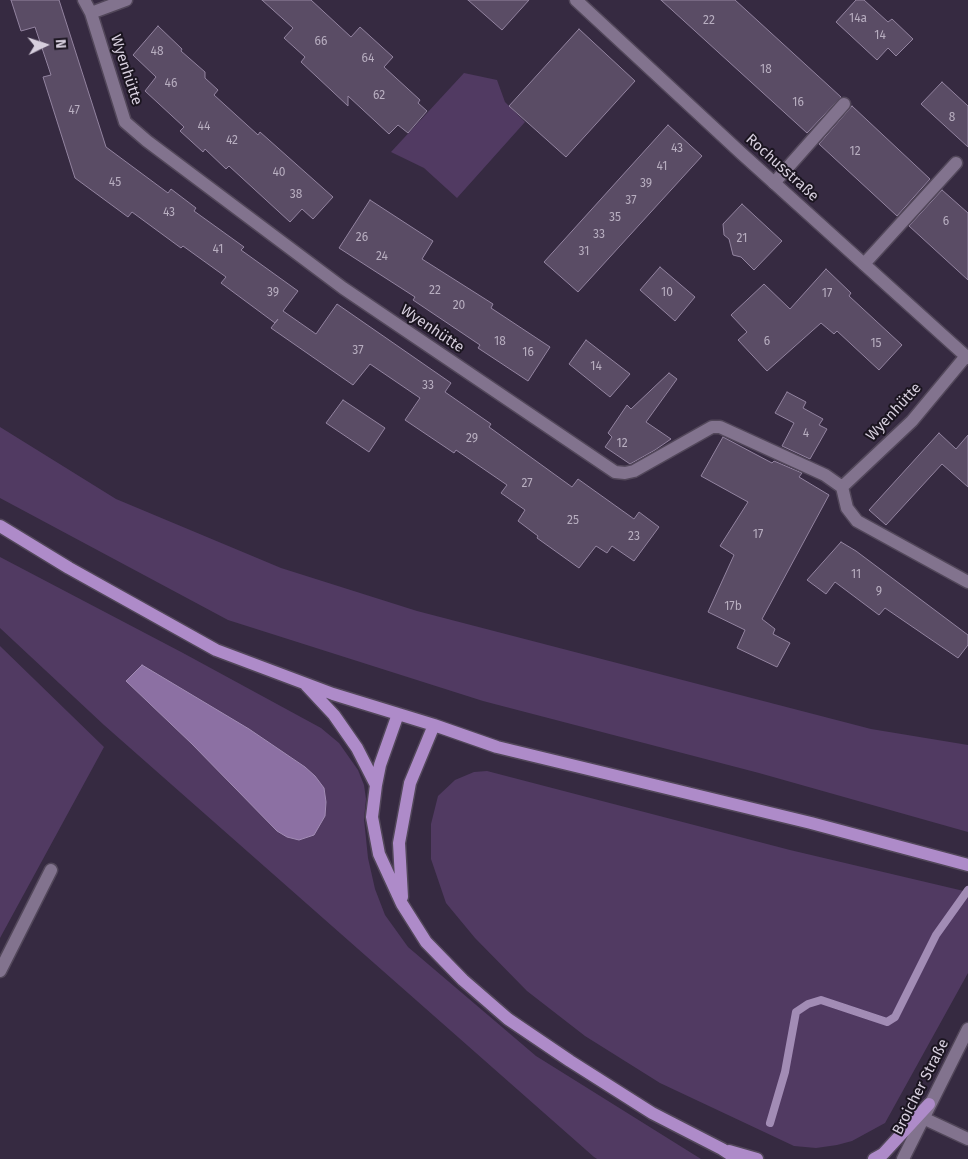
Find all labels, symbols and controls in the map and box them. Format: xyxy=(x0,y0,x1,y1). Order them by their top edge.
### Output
house number: 14a xyxy=(849,12,867,26)
house number: 22 xyxy=(703,14,715,28)
north arrow xyxy=(20,20,70,70)
house number: 14 xyxy=(874,29,886,43)
street label: Wyenhütte xyxy=(106,33,146,107)
house number: 66 xyxy=(315,35,327,49)
text: N xyxy=(52,39,69,49)
house number: 48 xyxy=(151,45,163,59)
house number: 64 xyxy=(362,52,374,66)
house number: 18 xyxy=(760,63,772,77)
house number: 46 xyxy=(165,77,177,91)
house number: 62 xyxy=(373,89,385,103)
house number: 16 xyxy=(792,96,804,110)
house number: 47 xyxy=(68,104,80,118)
house number: 8 xyxy=(949,111,955,125)
house number: 44 xyxy=(198,120,210,134)
street label: Rochusstraße xyxy=(742,131,822,205)
house number: 42 xyxy=(226,134,238,148)
house number: 43 xyxy=(671,142,683,156)
house number: 12 xyxy=(849,145,861,159)
house number: 41 xyxy=(657,160,667,174)
house number: 40 xyxy=(272,166,286,180)
house number: 45 xyxy=(109,176,121,190)
house number: 39 xyxy=(640,177,652,191)
house number: 38 xyxy=(290,188,302,202)
house number: 37 xyxy=(625,194,637,208)
house number: 43 xyxy=(163,206,175,220)
house number: 35 xyxy=(609,211,621,225)
house number: 6 xyxy=(943,215,949,229)
house number: 33 xyxy=(593,228,605,242)
house number: 26 xyxy=(356,231,368,245)
house number: 21 xyxy=(737,232,747,246)
house number: 41 xyxy=(213,243,223,257)
house number: 31 xyxy=(579,245,589,259)
house number: 24 xyxy=(376,250,388,264)
house number: 22 xyxy=(429,284,441,298)
house number: 39 xyxy=(267,286,279,300)
house number: 10 xyxy=(661,286,673,300)
house number: 17 xyxy=(822,287,832,301)
house number: 20 xyxy=(453,299,465,313)
street label: Wyenhütte xyxy=(397,301,467,357)
house number: 18 xyxy=(494,335,506,349)
house number: 6 xyxy=(764,335,770,349)
house number: 15 xyxy=(870,337,882,351)
house number: 37 xyxy=(352,344,364,358)
house number: 16 xyxy=(522,346,534,360)
house number: 14 xyxy=(590,360,602,374)
house number: 33 xyxy=(422,379,434,393)
street label: Wyenhütte xyxy=(863,379,925,445)
house number: 4 xyxy=(803,427,809,441)
house number: 29 xyxy=(466,432,478,446)
house number: 12 xyxy=(616,437,628,451)
house number: 27 xyxy=(521,477,533,491)
house number: 25 xyxy=(567,514,579,528)
house number: 17 xyxy=(753,528,763,542)
house number: 23 xyxy=(628,530,640,544)
house number: 11 xyxy=(851,568,861,582)
house number: 9 xyxy=(876,585,882,599)
house number: 17b xyxy=(724,600,742,614)
street label: Broicher Straße xyxy=(889,1036,953,1138)

